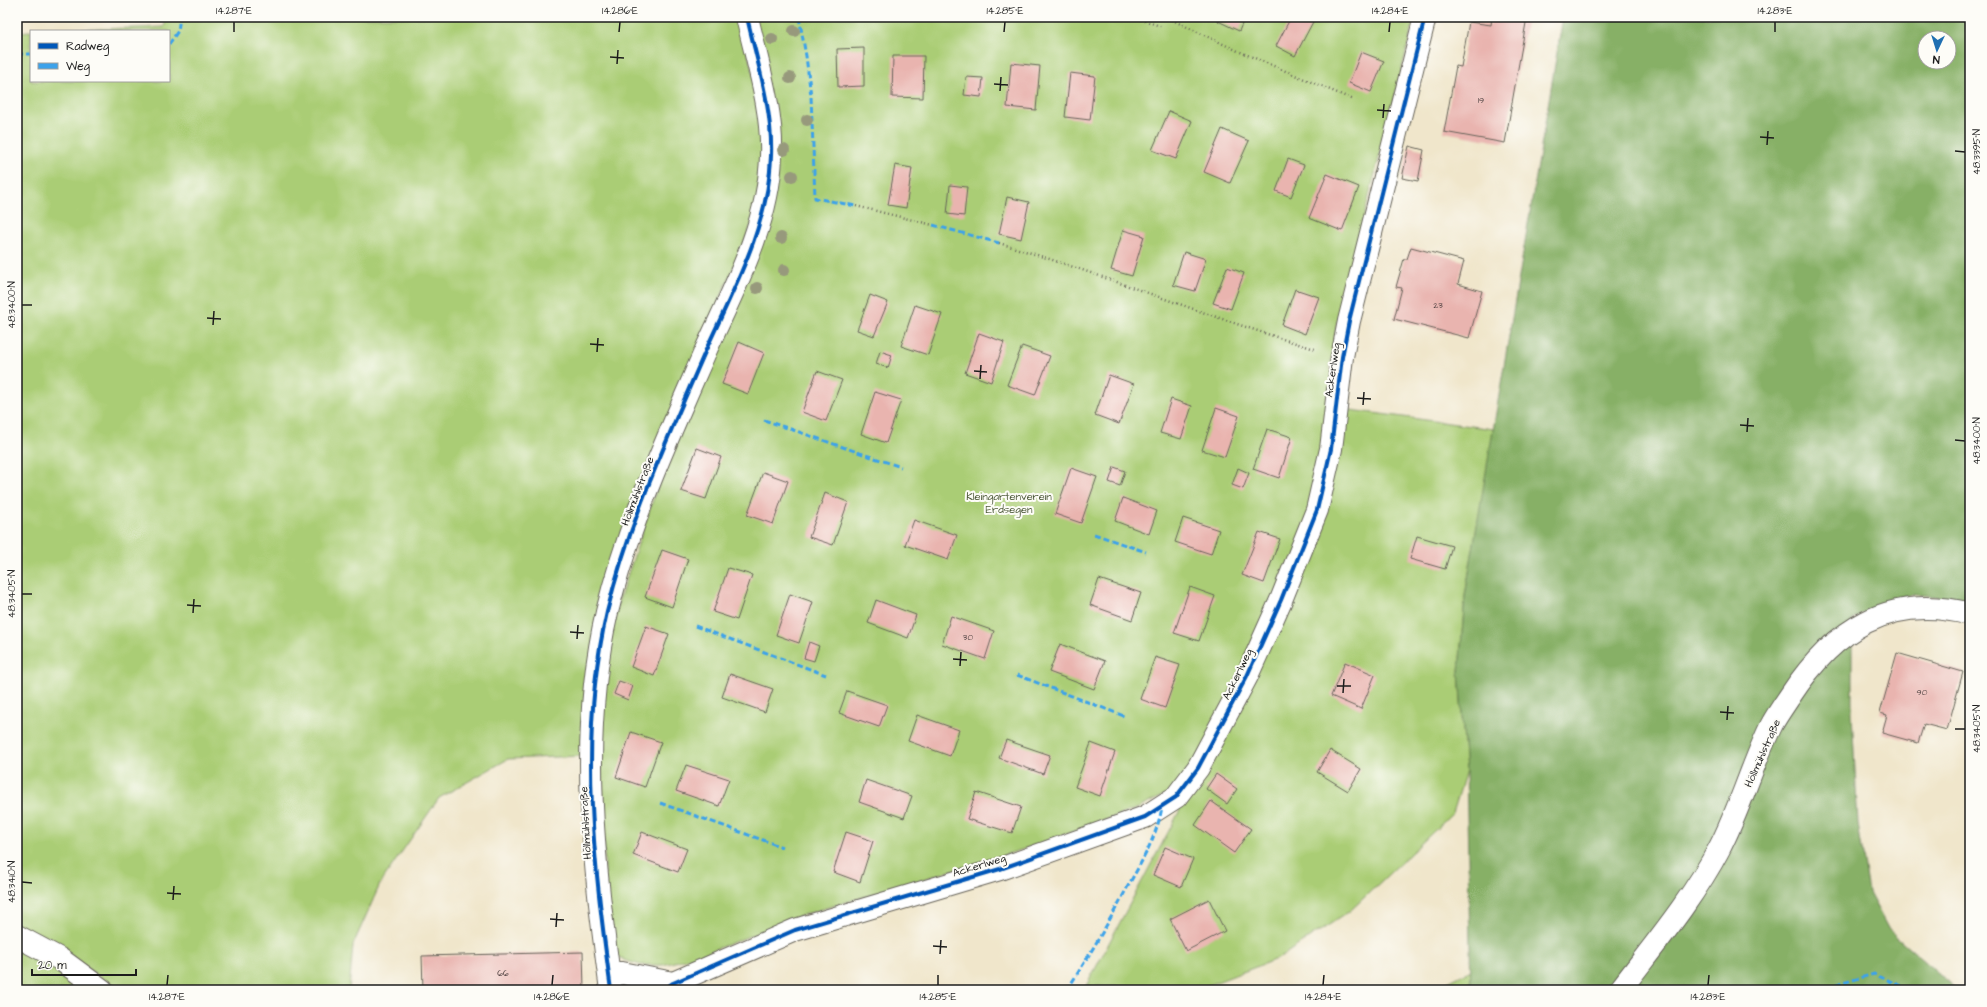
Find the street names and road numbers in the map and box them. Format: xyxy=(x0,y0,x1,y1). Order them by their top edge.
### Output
street label: Ackerlweg xyxy=(1321,341,1345,399)
street label: Höllmühlstraße xyxy=(617,454,658,528)
street label: Ackerlweg xyxy=(1219,646,1257,703)
street label: Höllmühlstraße xyxy=(1741,717,1784,790)
street label: Höllmühlstraße xyxy=(576,786,595,860)
street label: Ackerlweg xyxy=(951,850,1008,882)

